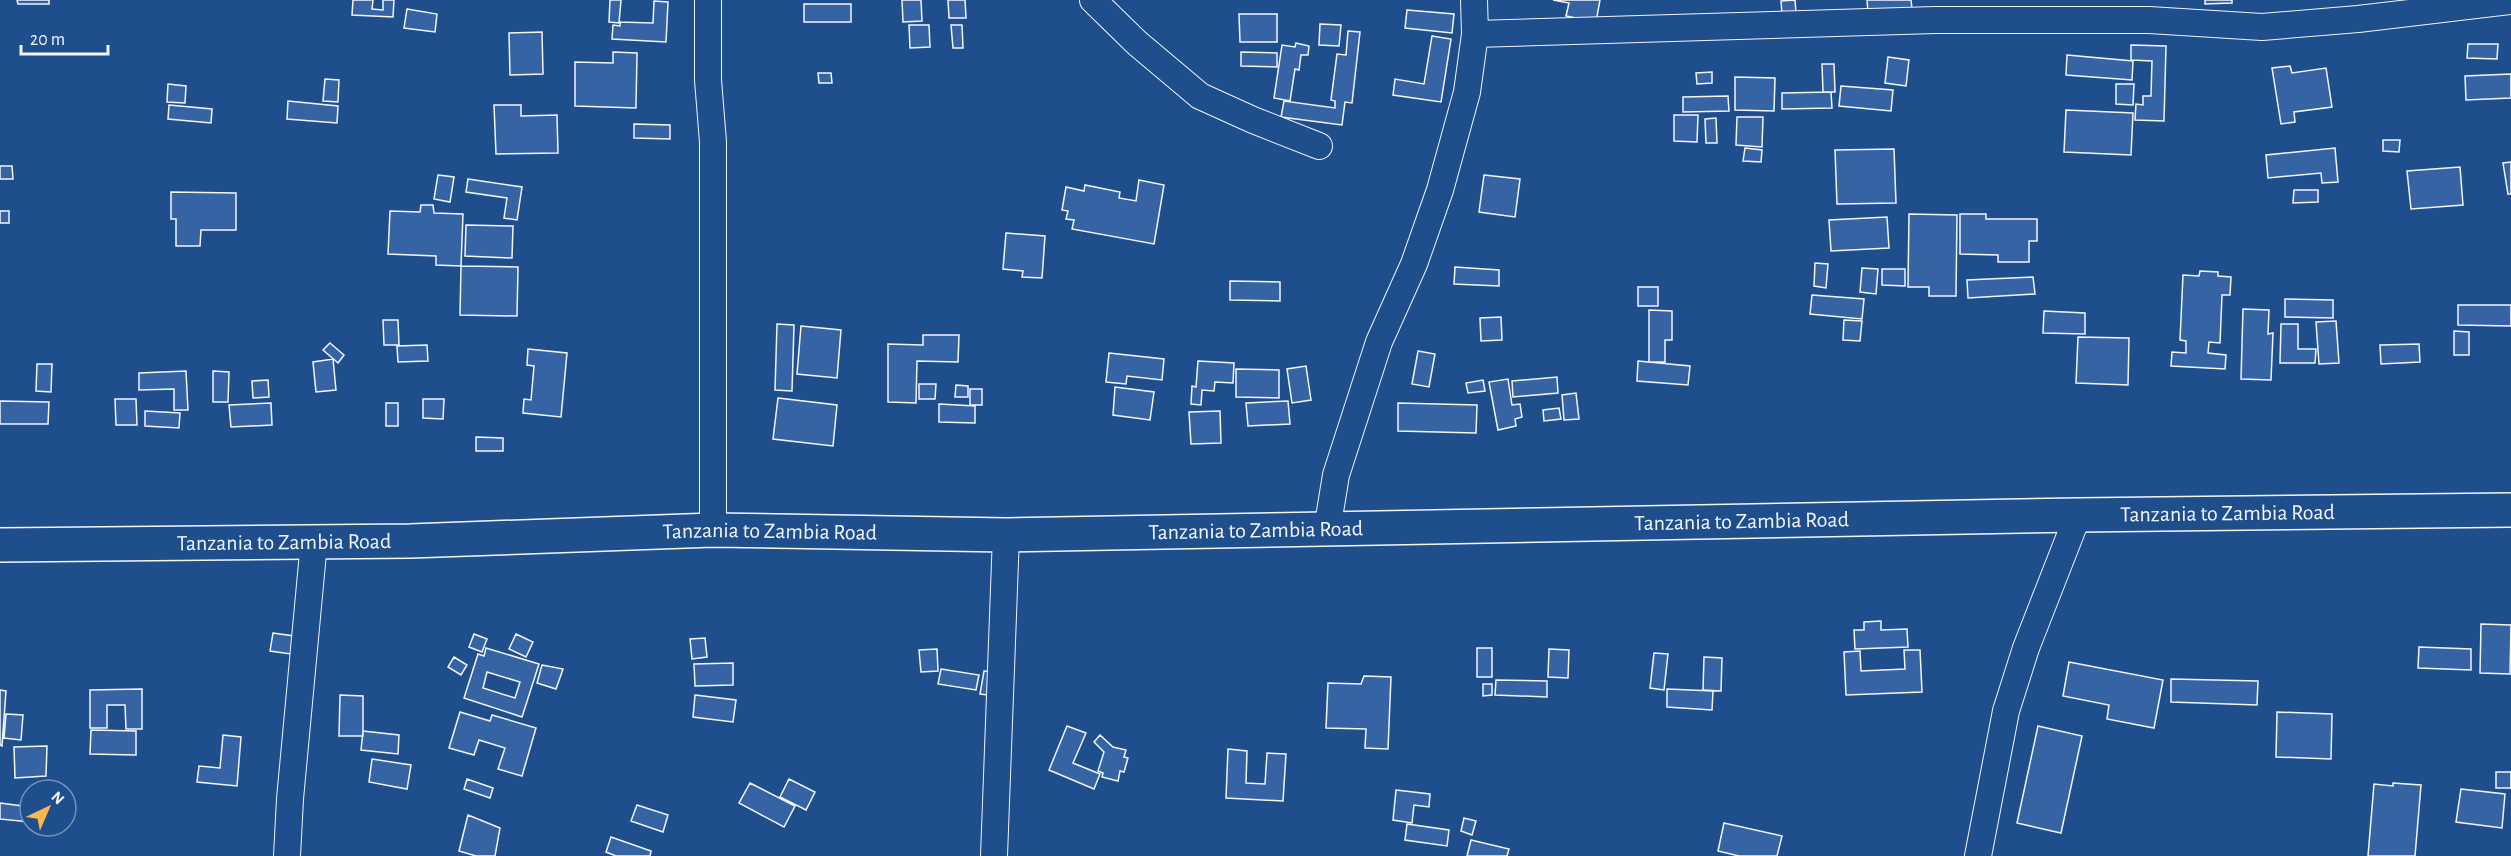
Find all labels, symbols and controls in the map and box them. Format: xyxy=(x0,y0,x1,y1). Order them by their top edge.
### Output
scale bar xyxy=(21,18,108,56)
text: 20 m xyxy=(30,31,65,49)
street label: Tanzania to Zambia Road xyxy=(2120,501,2335,526)
street label: Tanzania to Zambia Road xyxy=(1634,508,1849,534)
street label: Tanzania to Zambia Road xyxy=(1148,517,1363,543)
street label: Tanzania to Zambia Road xyxy=(662,519,877,544)
street label: Tanzania to Zambia Road xyxy=(176,530,391,554)
north arrow xyxy=(18,778,78,838)
text: N xyxy=(48,788,67,808)

